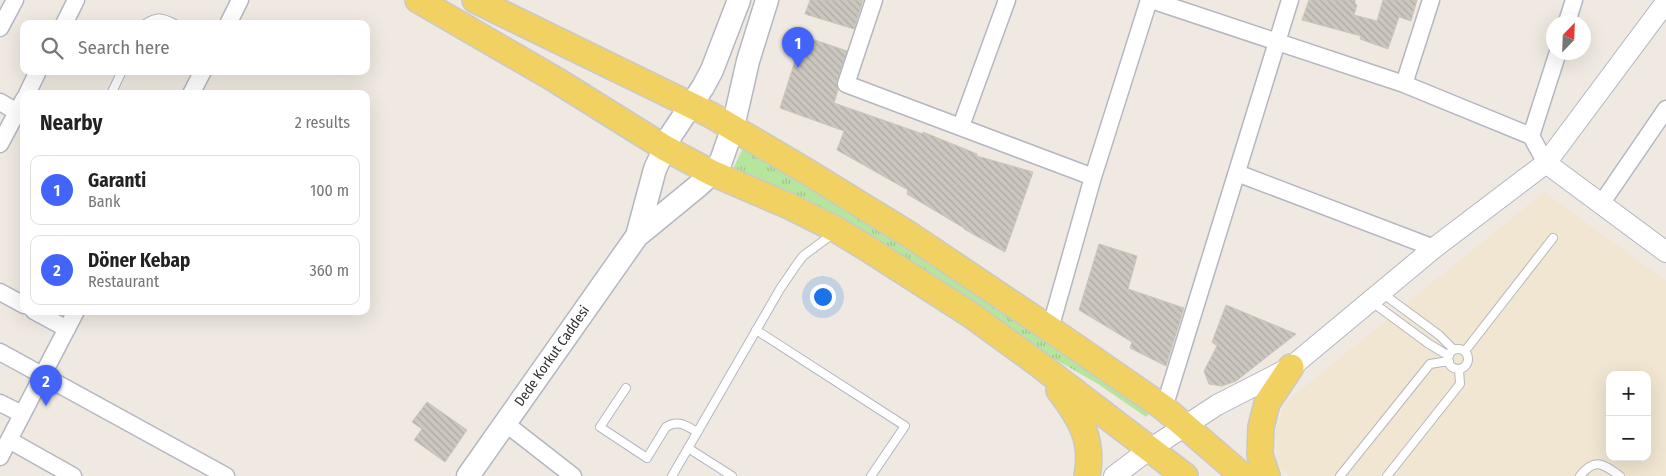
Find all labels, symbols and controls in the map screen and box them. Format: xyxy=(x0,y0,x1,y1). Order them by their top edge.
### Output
north arrow xyxy=(1546,15,1591,60)
search box xyxy=(20,20,370,75)
pin: 1 xyxy=(782,27,814,68)
icon: search xyxy=(38,34,66,62)
text: Search here xyxy=(78,36,170,59)
text: Nearby xyxy=(40,110,102,136)
text: 2 results xyxy=(295,113,350,132)
text: Garanti xyxy=(88,169,146,192)
text: 1 xyxy=(54,181,60,200)
text: 100 m xyxy=(310,181,349,200)
text: Bank xyxy=(88,192,120,211)
text: Döner Kebap xyxy=(88,249,190,272)
text: 2 xyxy=(53,261,61,280)
text: 360 m xyxy=(309,261,349,280)
text: Restaurant xyxy=(88,272,159,291)
your location xyxy=(810,284,836,310)
street label: Dede Korkut Caddesi xyxy=(511,302,593,410)
pin: 2 xyxy=(30,365,62,406)
map controls xyxy=(1606,371,1651,461)
button: + xyxy=(1606,371,1651,416)
button: − xyxy=(1606,416,1651,461)

